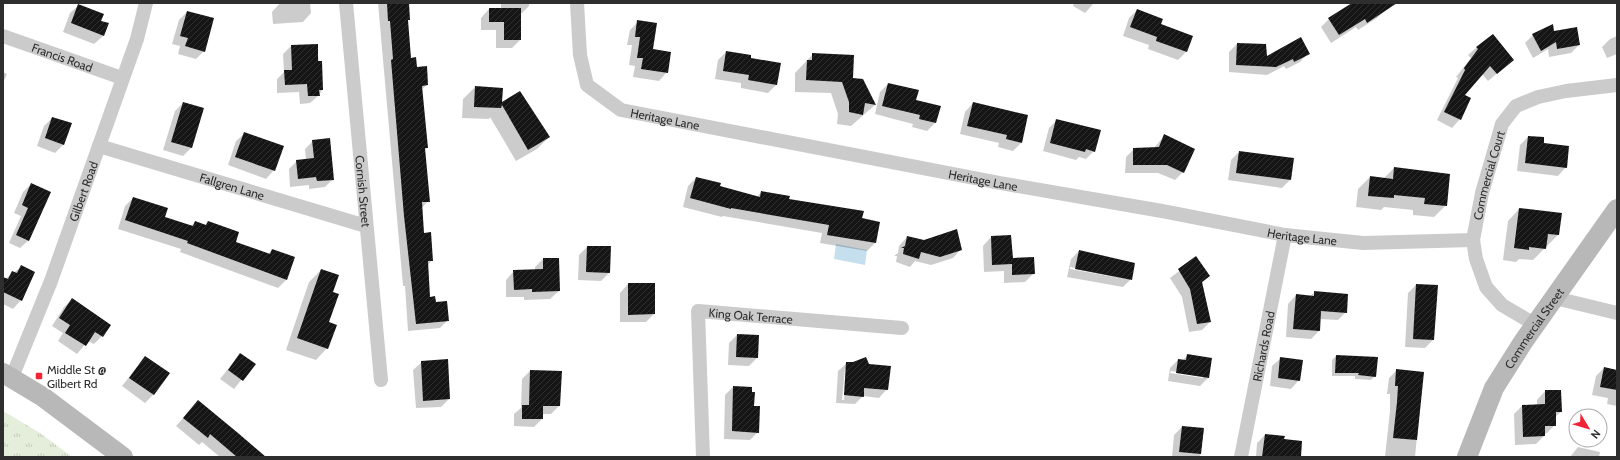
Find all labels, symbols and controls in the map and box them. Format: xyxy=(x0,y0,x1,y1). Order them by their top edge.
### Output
street label: Francis Road xyxy=(30,39,95,75)
street label: Heritage Lane xyxy=(629,104,701,132)
street label: Commercial Court xyxy=(1469,129,1507,221)
street label: Cornish Street xyxy=(353,155,374,228)
street label: Gilbert Road xyxy=(65,159,101,223)
street label: Heritage Lane xyxy=(947,166,1019,193)
street label: Fallgren Lane xyxy=(198,169,266,203)
street label: Heritage Lane xyxy=(1266,224,1338,248)
street label: Commercial Street xyxy=(1501,285,1567,371)
street label: King Oak Terrace xyxy=(708,304,793,326)
street label: Richards Road xyxy=(1249,310,1277,383)
place label: Middle St @ Gilbert Rd xyxy=(47,362,107,391)
marker: Middle St @ Gilbert Rd xyxy=(34,371,44,381)
north arrow xyxy=(1568,408,1608,448)
text: N xyxy=(1588,427,1604,442)

